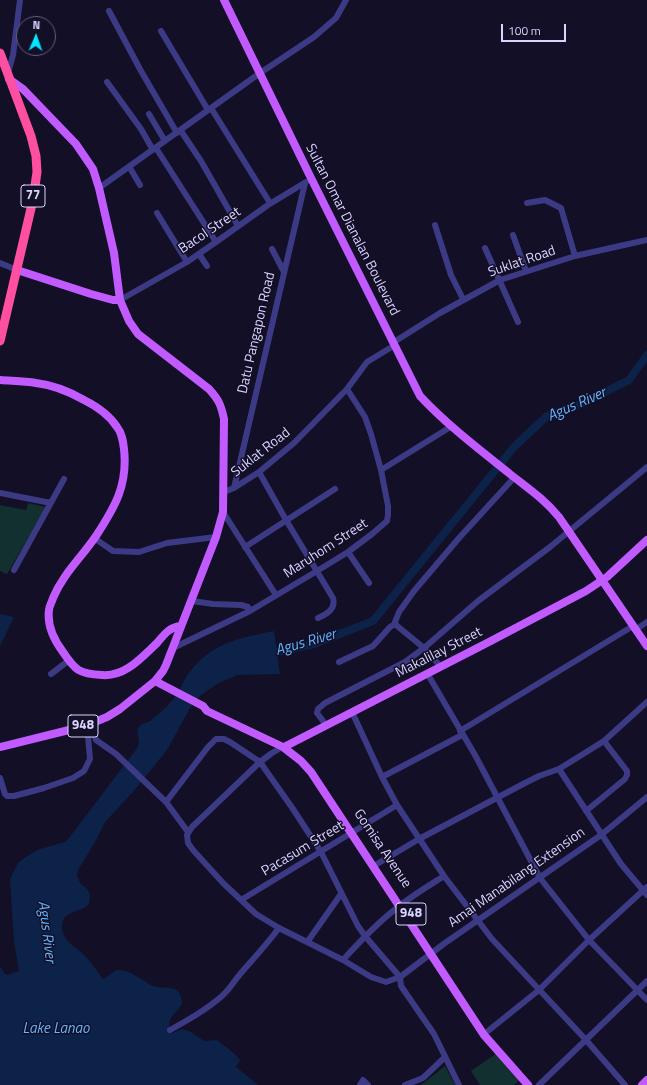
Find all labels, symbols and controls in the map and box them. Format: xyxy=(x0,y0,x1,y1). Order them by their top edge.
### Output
north arrow xyxy=(16,16,56,56)
scale bar xyxy=(503,16,568,42)
text: N xyxy=(32,17,40,33)
text: 100 m xyxy=(508,21,541,40)
street label: Sultan Omar Dianalan Boulevard xyxy=(301,141,403,319)
road number: 77 xyxy=(21,185,45,207)
street label: Bacol Street xyxy=(176,204,244,258)
street label: Suklat Road xyxy=(486,243,558,281)
street label: Datu Pangapon Road xyxy=(235,271,279,395)
water label: Agus River xyxy=(545,384,609,426)
street label: Suklat Road xyxy=(228,425,294,481)
street label: Maruhom Street xyxy=(281,516,371,582)
street label: Makalilay Street xyxy=(393,624,485,682)
water label: Agus River xyxy=(274,626,338,660)
road number: 948 xyxy=(68,715,98,737)
street label: Gomisa Avenue xyxy=(350,807,414,891)
street label: Pacasum Street xyxy=(259,818,347,880)
street label: Amai Manabilang Extension xyxy=(445,824,589,932)
water label: Agus River xyxy=(33,900,59,964)
road number: 948 xyxy=(396,903,426,925)
water label: Lake Lanao xyxy=(23,1020,89,1038)

